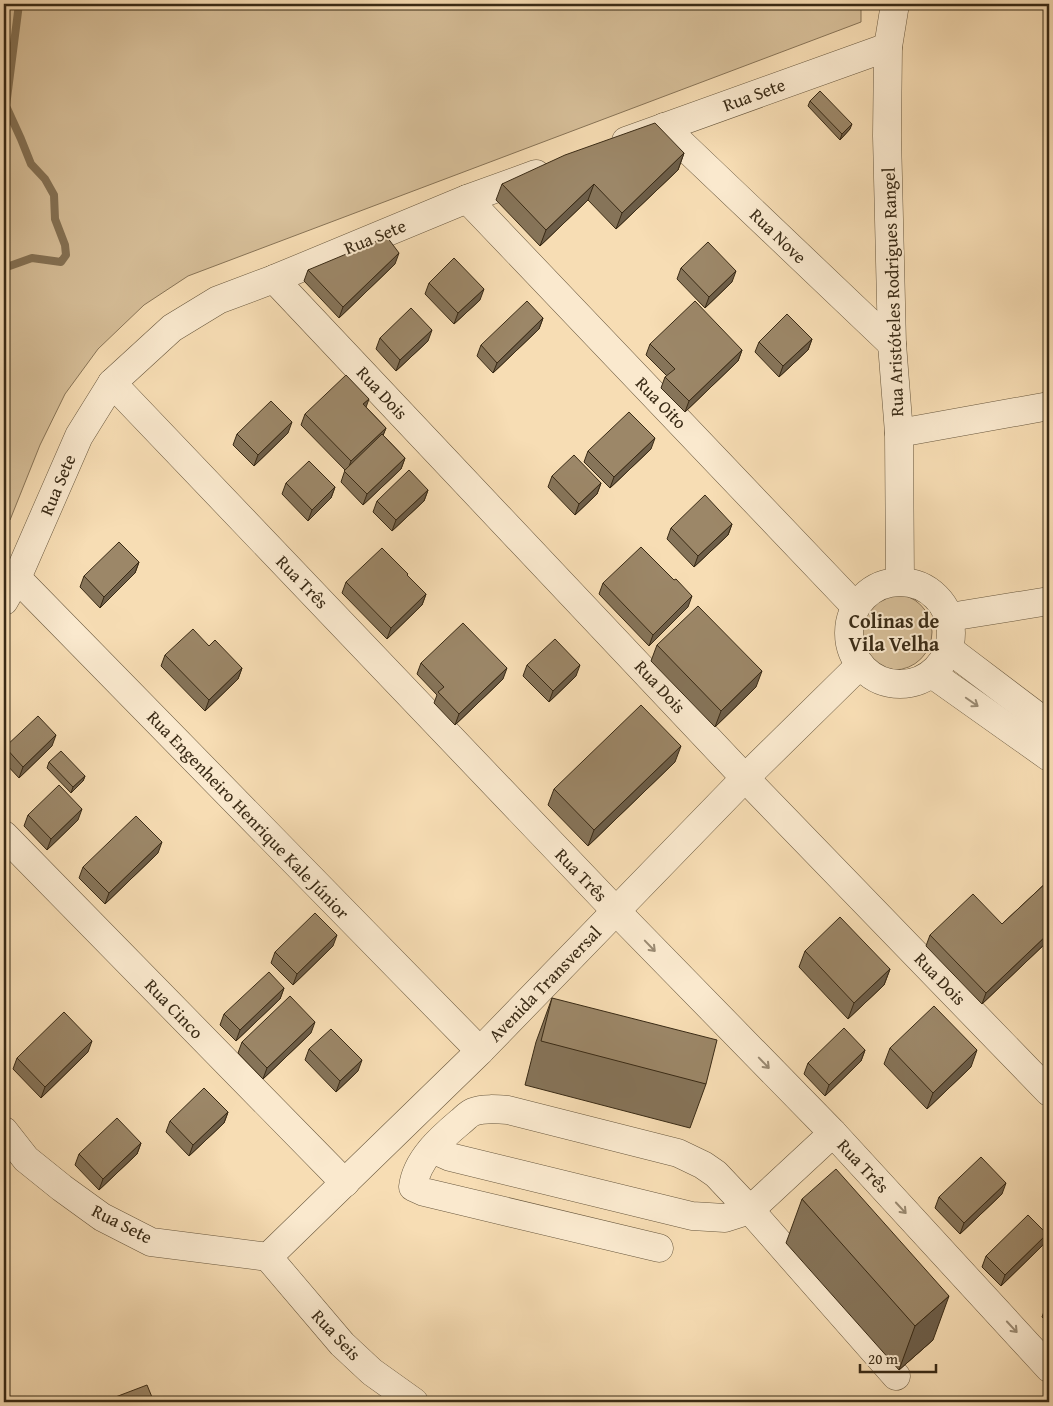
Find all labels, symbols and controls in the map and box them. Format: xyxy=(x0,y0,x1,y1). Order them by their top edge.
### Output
street label: Rua Sete xyxy=(719,71,789,118)
street label: Rua Aristóteles Rodrigues Rangel xyxy=(875,167,910,417)
street label: Rua Nove xyxy=(744,202,813,270)
street label: Rua Sete xyxy=(340,212,410,261)
street label: Rua Dois xyxy=(350,360,414,426)
street label: Rua Oito xyxy=(629,370,693,435)
street label: Rua Sete xyxy=(32,450,83,520)
street label: Rua Três xyxy=(270,549,335,615)
district label: Colinas de Vila Velha xyxy=(849,606,940,658)
street label: Rua Dois xyxy=(628,654,692,720)
one-way arrow xyxy=(965,697,979,707)
street label: Rua Engenheiro Henrique Kale Júnior xyxy=(141,704,356,926)
street label: Rua Três xyxy=(549,842,614,908)
street label: Avenida Transversal xyxy=(482,919,607,1048)
one-way arrow xyxy=(644,940,657,952)
street label: Rua Dois xyxy=(908,946,973,1011)
street label: Rua Cinco xyxy=(139,972,210,1045)
one-way arrow xyxy=(758,1056,770,1069)
street label: Rua Três xyxy=(831,1132,896,1199)
street label: Rua Sete xyxy=(87,1197,157,1250)
one-way arrow xyxy=(895,1201,907,1214)
street label: Rua Seis xyxy=(305,1303,367,1367)
one-way arrow xyxy=(1006,1321,1018,1334)
scale bar xyxy=(860,1341,937,1373)
text: 20 m xyxy=(868,1348,899,1369)

